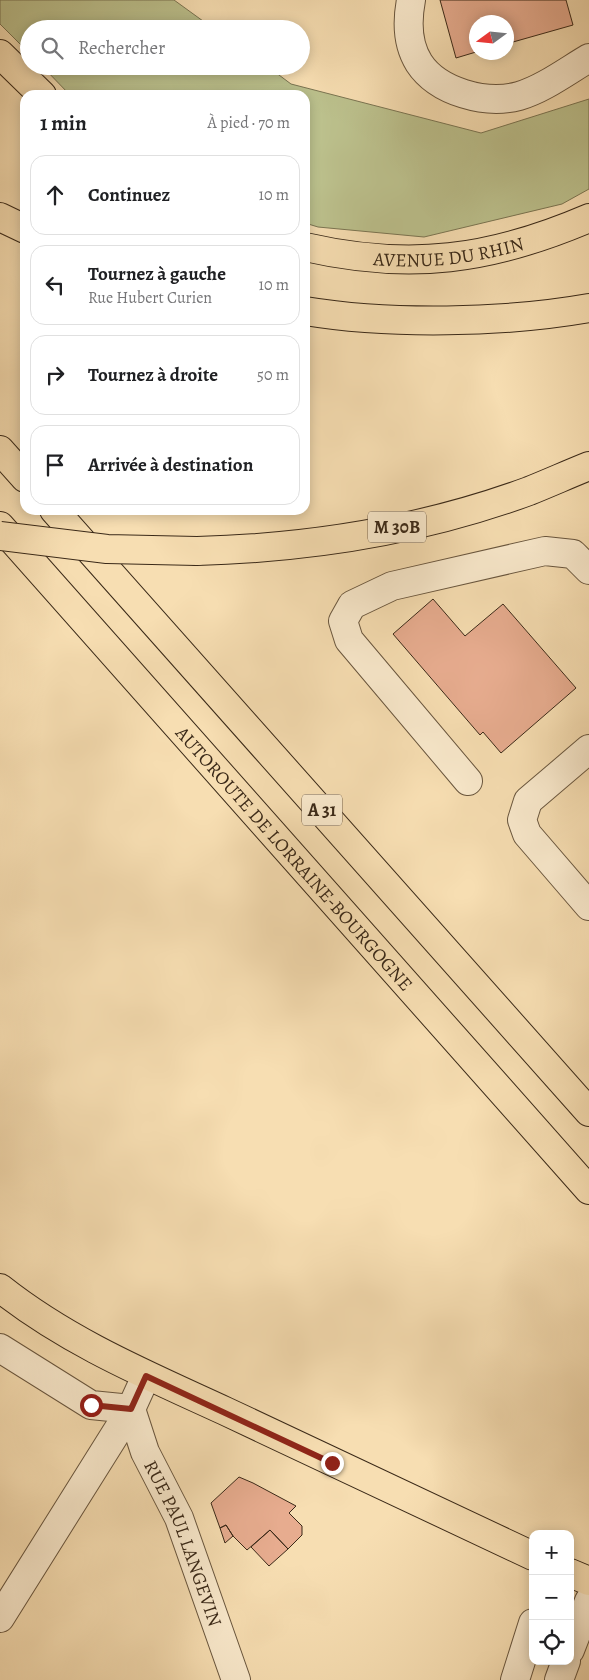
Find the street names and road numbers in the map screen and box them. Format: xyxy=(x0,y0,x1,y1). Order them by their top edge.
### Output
street label: AVENUE DU RHIN xyxy=(371,231,527,274)
road number: M 30B xyxy=(368,512,426,542)
street label: AUTOROUTE DE LORRAINE-BOURGOGNE xyxy=(169,720,418,997)
road number: A 31 xyxy=(302,794,342,826)
street label: RUE PAUL LANGEVIN xyxy=(137,1456,228,1630)

